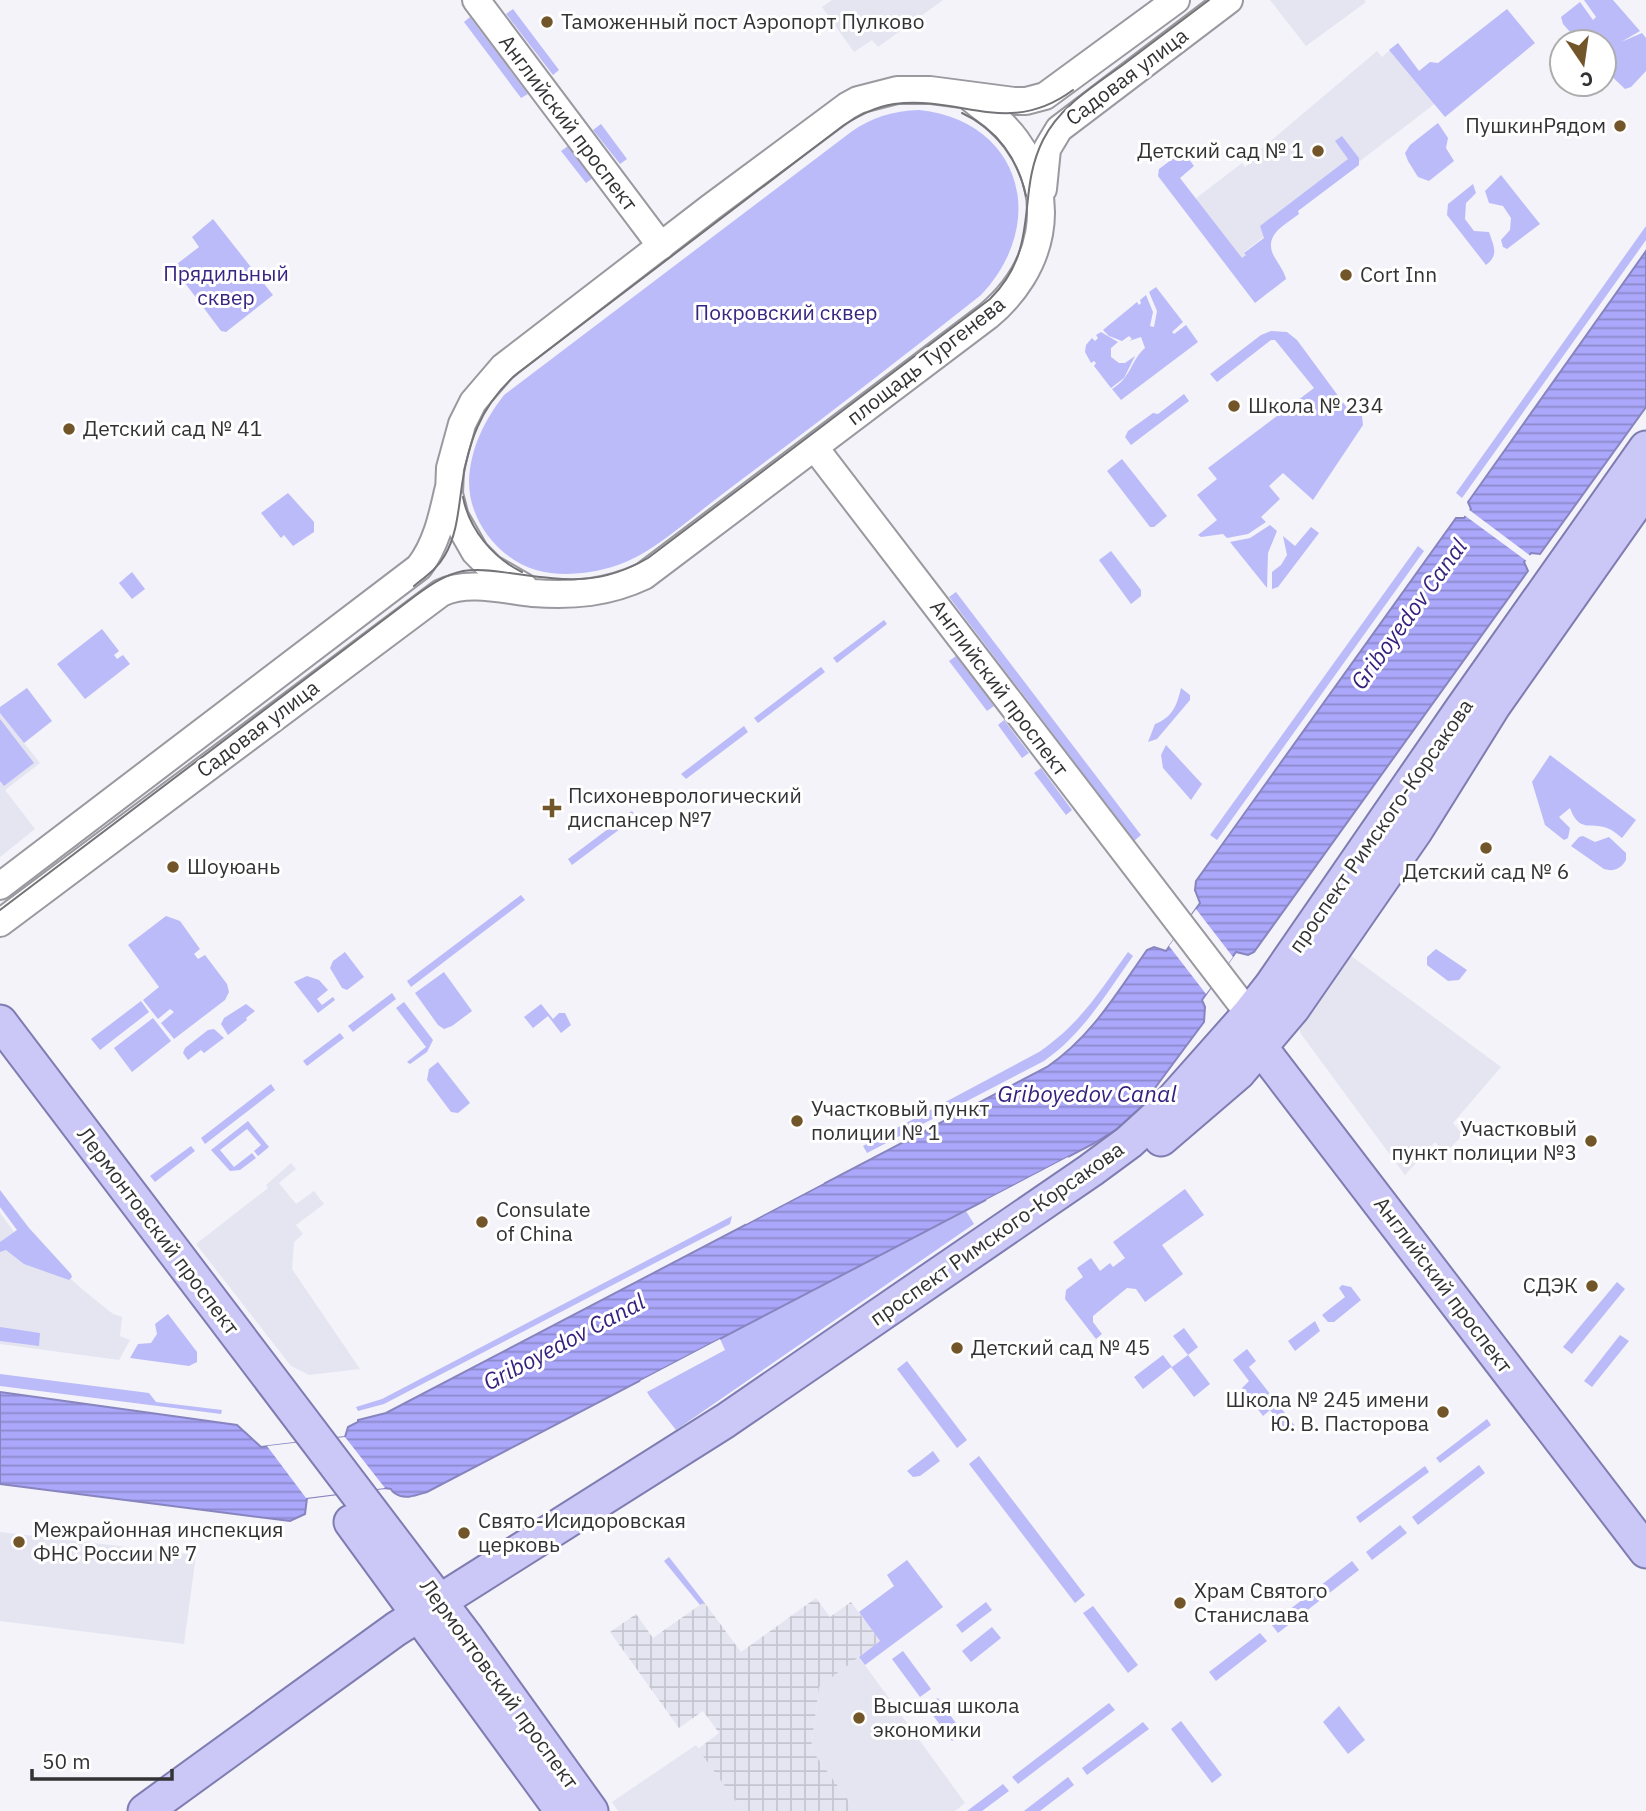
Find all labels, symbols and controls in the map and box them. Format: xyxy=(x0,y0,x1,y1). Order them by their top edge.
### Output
place label: Таможенный пост Аэропорт Пулково xyxy=(561,7,924,35)
marker: Таможенный пост Аэропорт Пулково xyxy=(539,14,555,30)
street label: Садовая улица xyxy=(1060,21,1193,131)
street label: Английский проспект xyxy=(493,28,644,216)
north arrow xyxy=(1548,28,1618,98)
text: С xyxy=(1578,66,1596,93)
place label: ПушкинРядом xyxy=(1465,111,1606,139)
marker: ПушкинРядом xyxy=(1612,118,1628,134)
place label: Детский сад № 1 xyxy=(1137,136,1304,164)
marker: Детский сад № 1 xyxy=(1310,143,1326,159)
park label: Прядильный сквер xyxy=(163,259,289,311)
place label: Cort Inn xyxy=(1360,260,1437,288)
marker: Cort Inn xyxy=(1338,267,1354,283)
street label: площадь Тургенева xyxy=(840,289,1010,431)
park label: Покровский сквер xyxy=(695,298,877,326)
place label: Школа № 234 xyxy=(1248,391,1383,419)
marker: Школа № 234 xyxy=(1226,398,1242,414)
place label: Детский сад № 41 xyxy=(83,414,262,442)
marker: Детский сад № 41 xyxy=(61,421,77,437)
water label: Griboyedov Canal xyxy=(1343,531,1474,695)
street label: Английский проспект xyxy=(924,593,1075,781)
street label: Садовая улица xyxy=(191,673,324,783)
street label: проспект Римского-Корсакова xyxy=(1282,693,1479,958)
place label: Психоневрологический диспансер №7 xyxy=(568,781,802,833)
marker: Психоневрологический диспансер №7 xyxy=(542,798,562,818)
marker: Детский сад № 6 xyxy=(1478,840,1494,856)
place label: Шоуюань xyxy=(187,852,280,880)
place label: Детский сад № 6 xyxy=(1403,857,1569,885)
marker: Шоуюань xyxy=(165,859,181,875)
water label: Griboyedov Canal xyxy=(997,1078,1177,1108)
place label: Участковый пункт полиции № 1 xyxy=(811,1094,989,1146)
marker: Участковый пункт полиции № 1 xyxy=(789,1113,805,1129)
place label: Участковый пункт полиции №3 xyxy=(1391,1114,1577,1166)
street label: Лермонтовский проспект xyxy=(71,1121,246,1340)
marker: Участковый пункт полиции №3 xyxy=(1583,1133,1599,1149)
street label: проспект Римского-Корсакова xyxy=(864,1135,1129,1332)
street label: Английский проспект xyxy=(1368,1190,1519,1378)
place label: Consulate of China xyxy=(496,1195,591,1247)
marker: Consulate of China xyxy=(474,1214,490,1230)
place label: СДЭК xyxy=(1523,1271,1578,1299)
marker: СДЭК xyxy=(1584,1278,1600,1294)
water label: Griboyedov Canal xyxy=(477,1285,650,1396)
place label: Детский сад № 45 xyxy=(971,1333,1150,1361)
marker: Детский сад № 45 xyxy=(949,1340,965,1356)
place label: Школа № 245 имени Ю. В. Пасторова xyxy=(1226,1385,1429,1437)
marker: Школа № 245 имени Ю. В. Пасторова xyxy=(1435,1404,1451,1420)
place label: Свято-Исидоровская церковь xyxy=(478,1506,686,1558)
place label: Межрайонная инспекция ФНС России № 7 xyxy=(33,1515,284,1567)
marker: Свято-Исидоровская церковь xyxy=(456,1525,472,1541)
marker: Межрайонная инспекция ФНС России № 7 xyxy=(11,1534,27,1550)
street label: Лермонтовский проспект xyxy=(414,1573,586,1794)
place label: Храм Святого Станислава xyxy=(1194,1576,1328,1628)
marker: Храм Святого Станислава xyxy=(1172,1595,1188,1611)
place label: Высшая школа экономики xyxy=(873,1691,1019,1743)
marker: Высшая школа экономики xyxy=(851,1710,867,1726)
scale bar xyxy=(32,1738,172,1782)
text: 50 m xyxy=(42,1747,91,1775)

